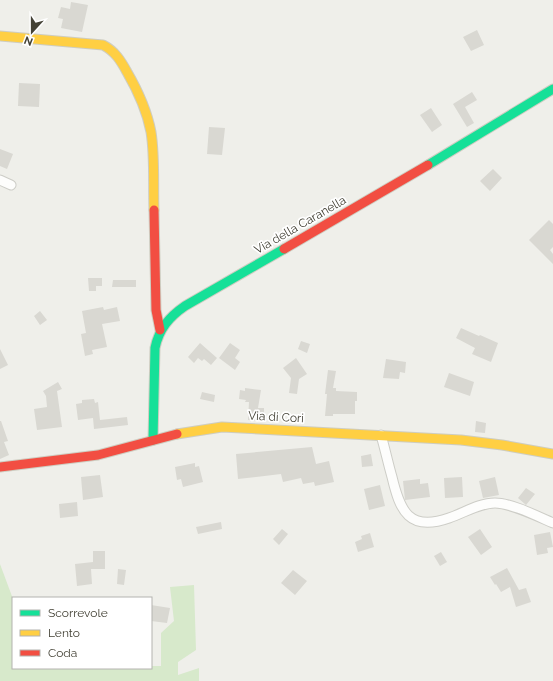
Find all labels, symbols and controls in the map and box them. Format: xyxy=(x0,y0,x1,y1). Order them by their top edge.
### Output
north arrow xyxy=(12,12,52,52)
text: N xyxy=(22,33,35,48)
street label: Via della Caranella xyxy=(252,193,348,257)
street label: Via di Cori xyxy=(248,409,304,425)
legend xyxy=(12,597,152,669)
text: Scorrevole xyxy=(48,606,108,620)
text: Lento xyxy=(48,626,80,640)
text: Coda xyxy=(48,646,77,660)

